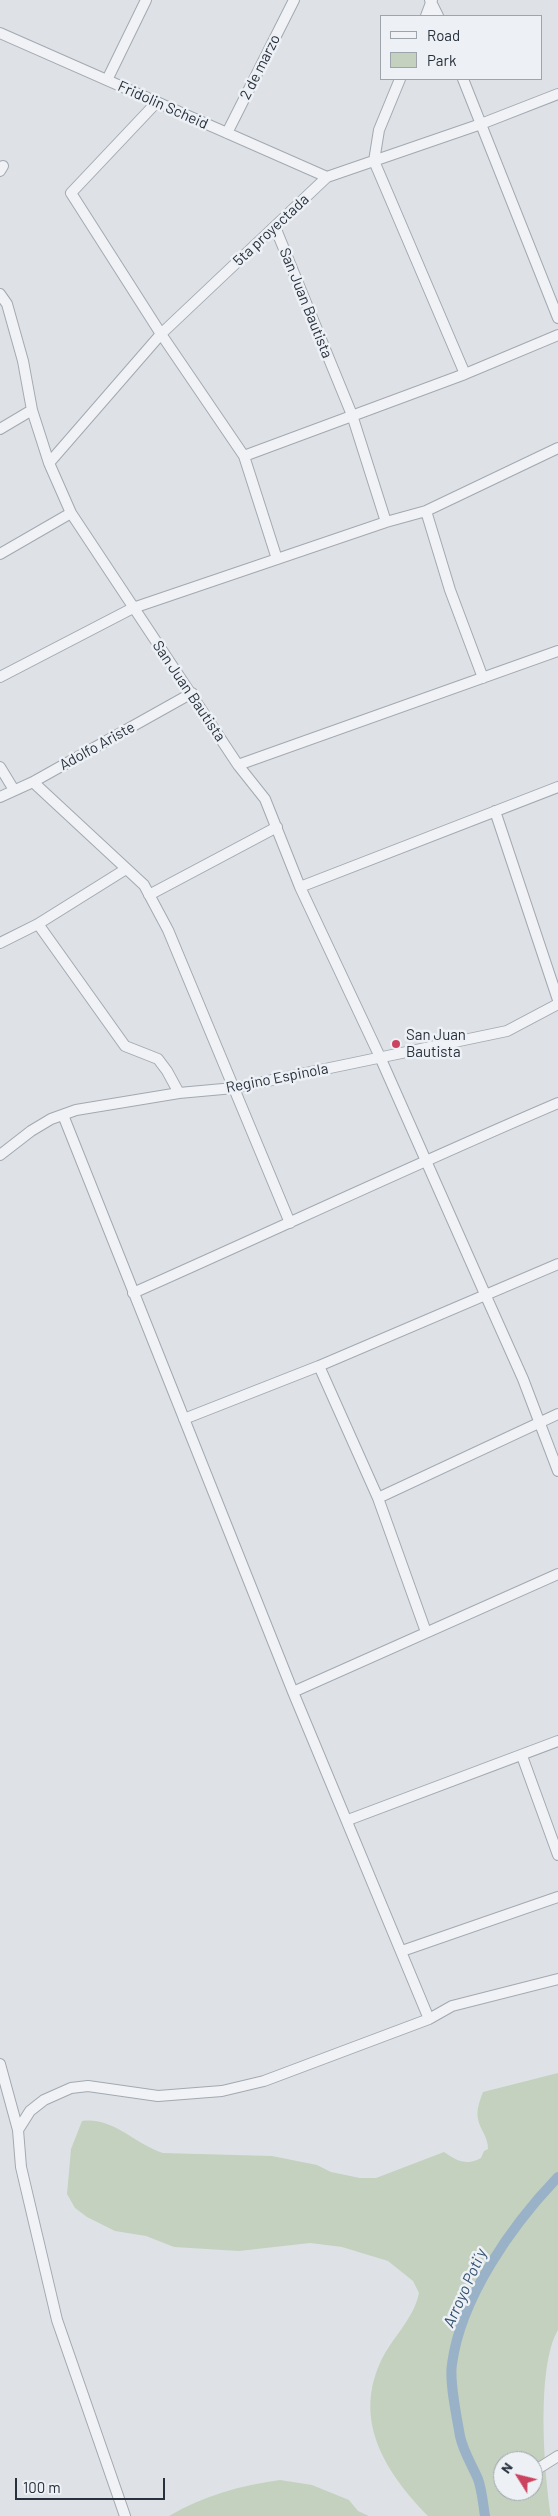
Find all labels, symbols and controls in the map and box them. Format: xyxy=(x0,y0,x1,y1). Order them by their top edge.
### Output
legend xyxy=(380,15,543,80)
text: Road xyxy=(427,26,460,44)
street label: 2 de marzo xyxy=(236,31,284,103)
text: Park xyxy=(427,51,456,69)
street label: Fridolin Scheid xyxy=(115,77,211,133)
street label: 5ta proyectada xyxy=(229,190,313,270)
street label: San Juan Bautista xyxy=(276,245,336,361)
street label: San Juan Bautista xyxy=(149,637,229,745)
street label: Adolfo Ariste xyxy=(56,718,138,774)
place label: San Juan Bautista xyxy=(406,1026,466,1061)
marker: San Juan Bautista xyxy=(390,1038,402,1050)
street label: Regino Espinola xyxy=(224,1059,330,1097)
water label: Arroyo Poti´y xyxy=(439,2246,491,2330)
north arrow xyxy=(493,2451,543,2501)
text: N xyxy=(497,2459,516,2476)
scale bar xyxy=(18,2468,168,2500)
text: 100 m xyxy=(23,2478,61,2496)

